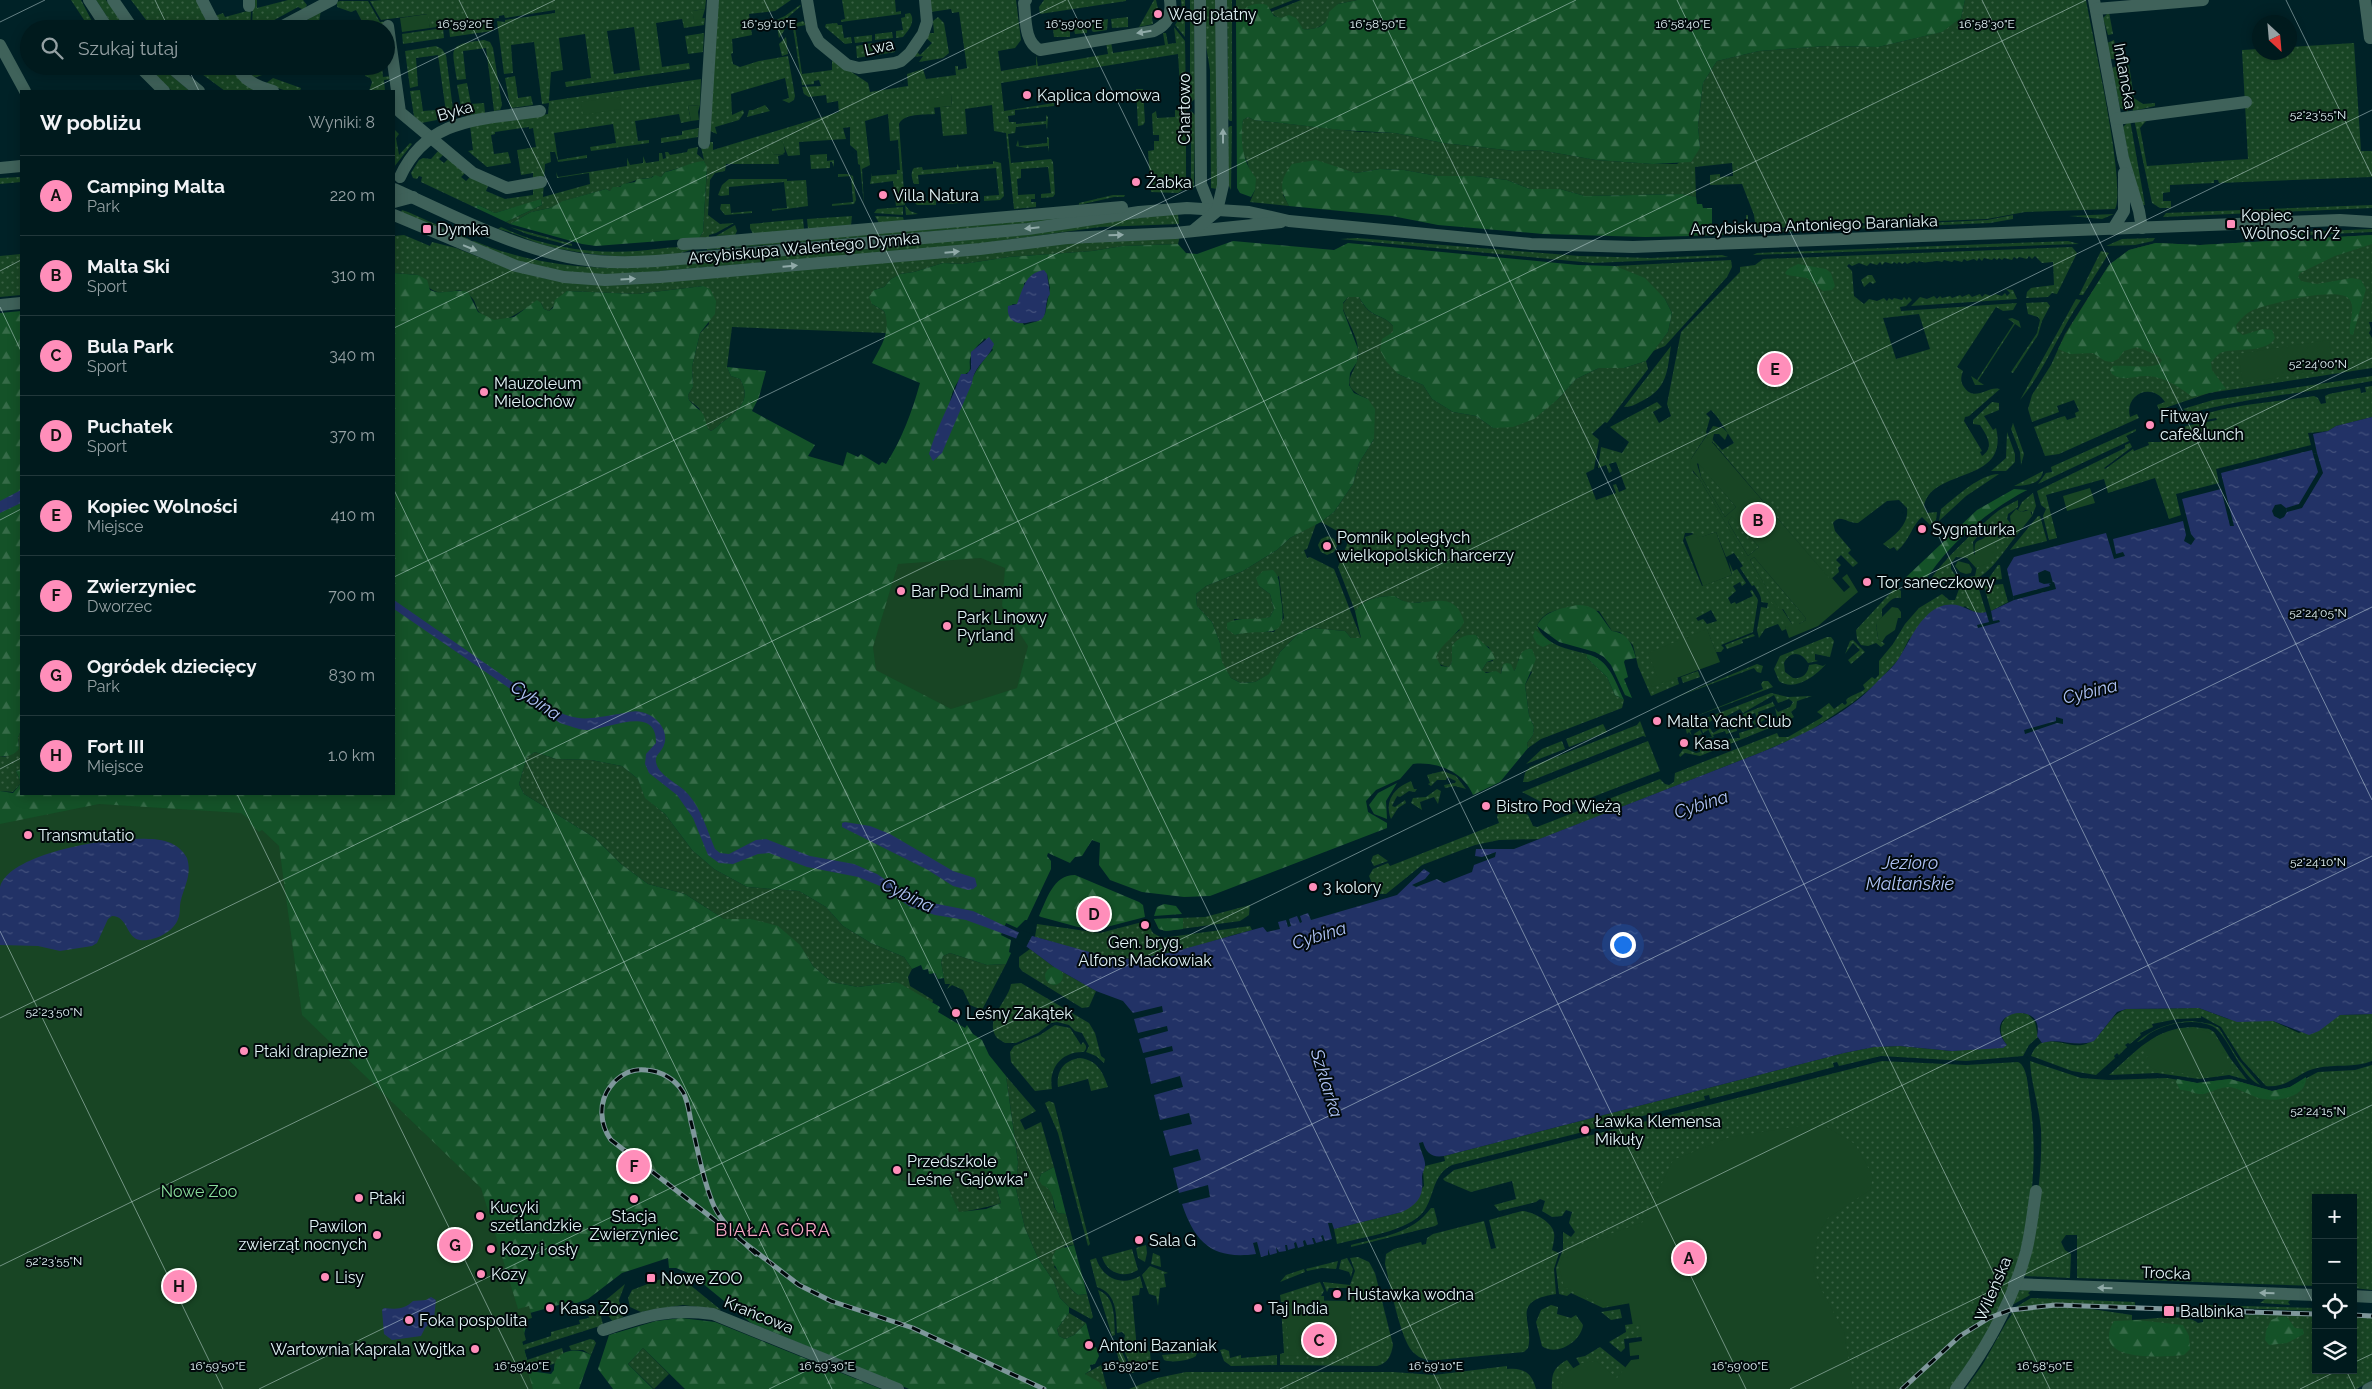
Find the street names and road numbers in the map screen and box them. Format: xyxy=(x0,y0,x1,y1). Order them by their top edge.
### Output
street label: Lwa xyxy=(862,34,896,60)
street label: Inflancka xyxy=(2110,42,2140,110)
street label: Chartowo xyxy=(1175,73,1194,145)
street label: Byka xyxy=(435,97,475,125)
street label: Arcybiskupa Antoniego Baraniaka xyxy=(1690,211,1938,239)
street label: Arcybiskupa Walentego Dymka xyxy=(687,228,921,268)
street label: Wileńska xyxy=(1971,1254,2015,1324)
street label: Trocka xyxy=(2141,1263,2191,1283)
street label: Krańcowa xyxy=(721,1292,797,1338)

